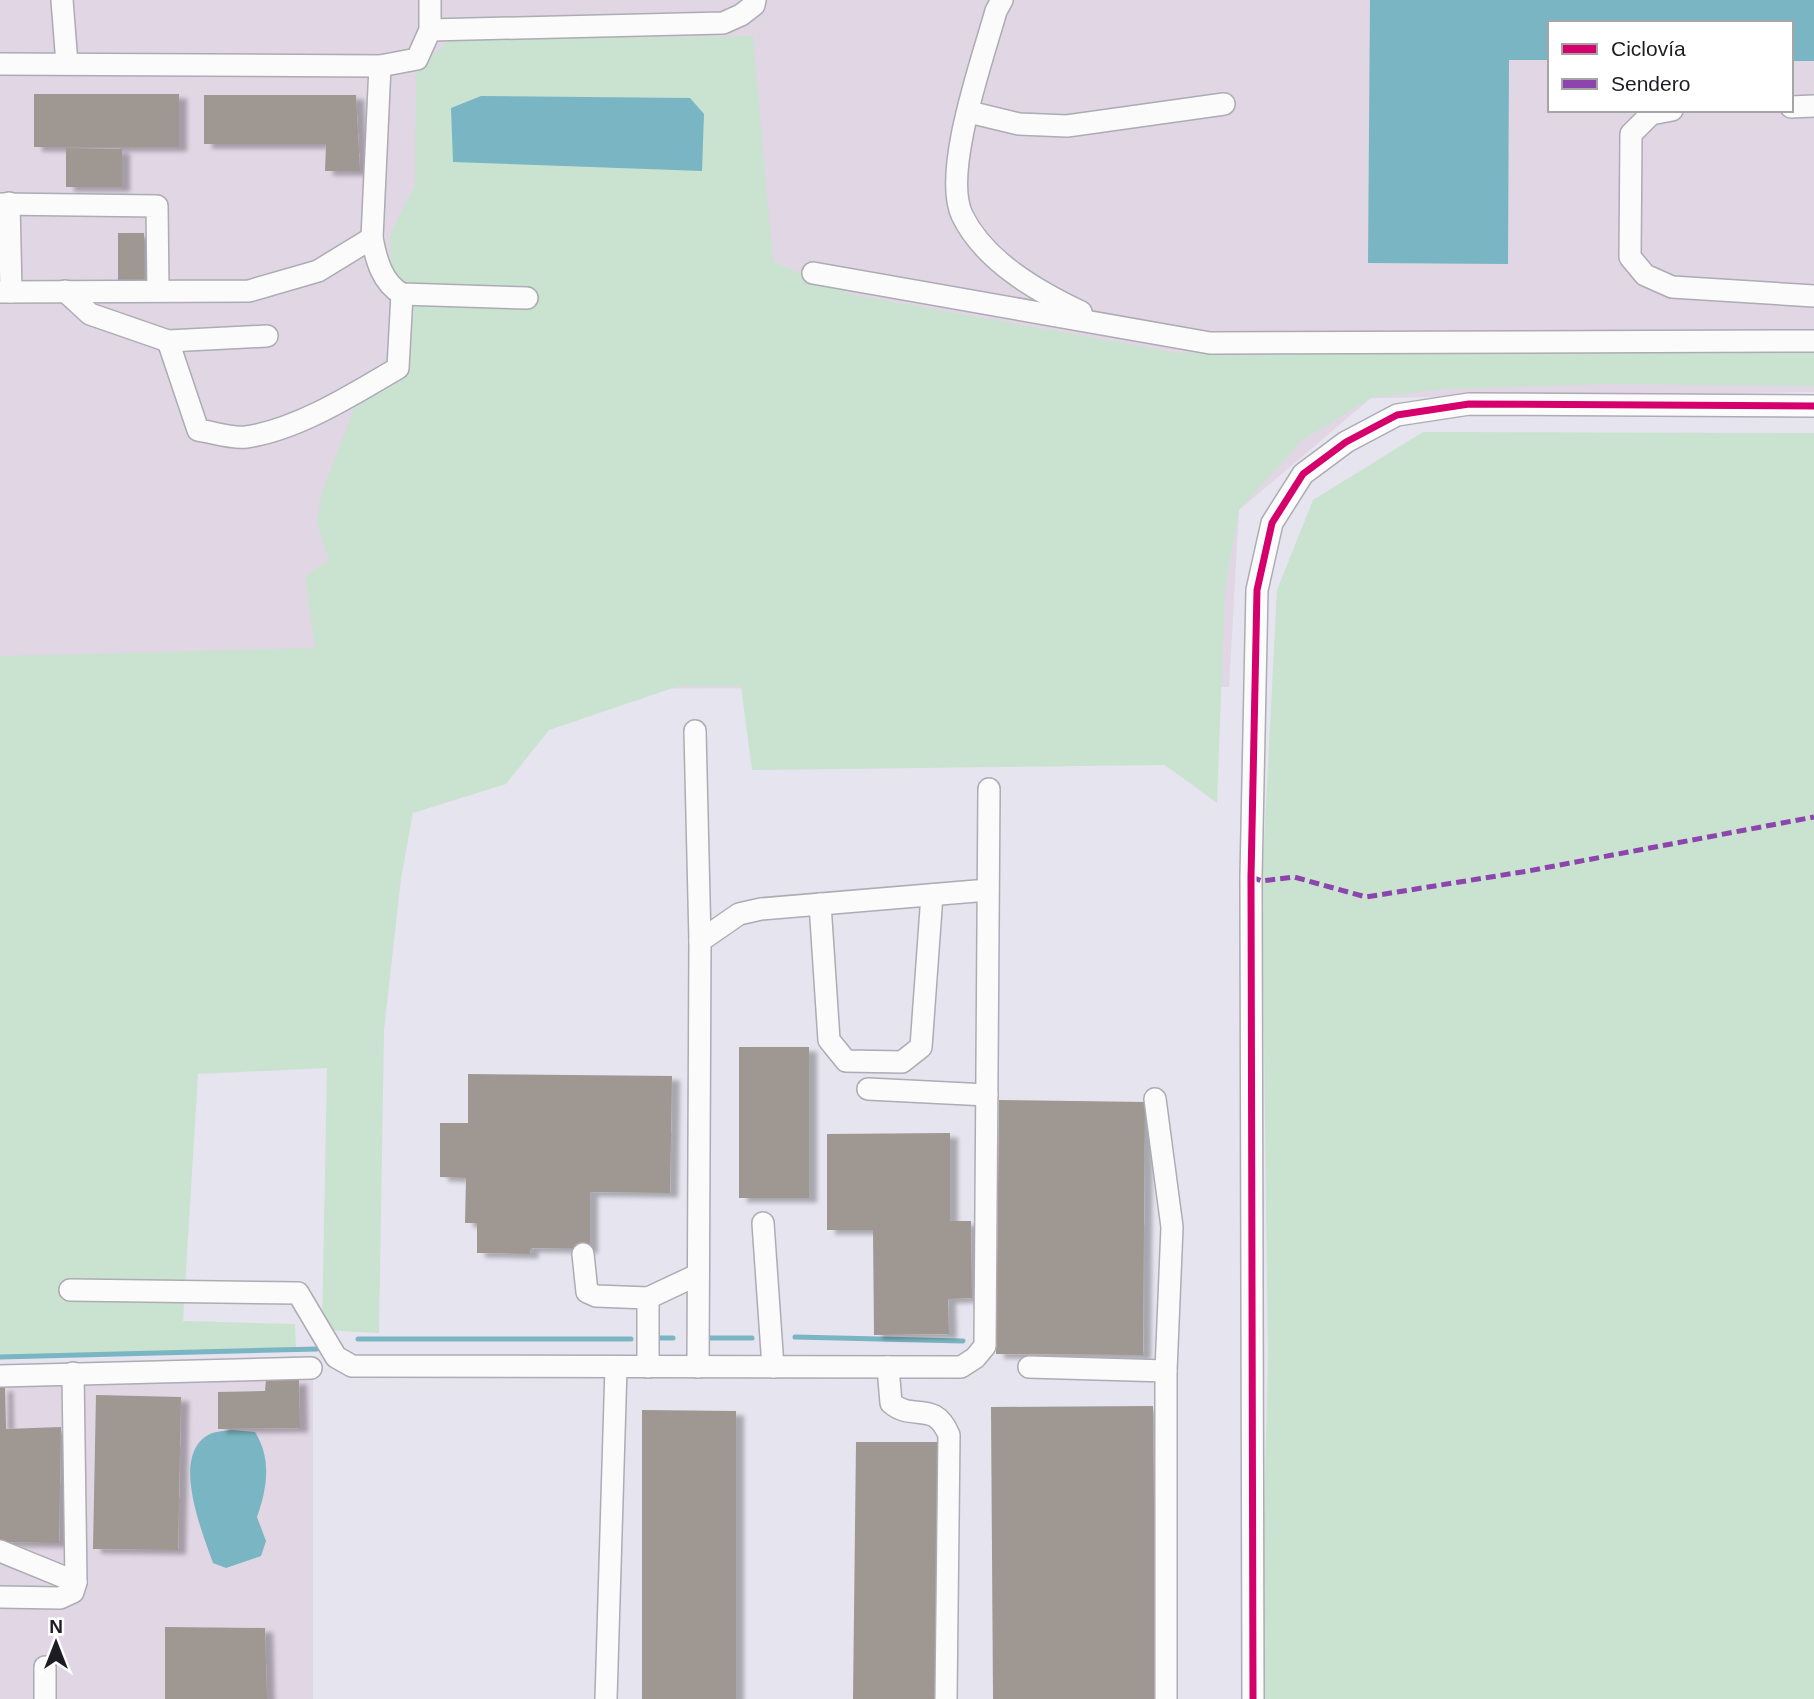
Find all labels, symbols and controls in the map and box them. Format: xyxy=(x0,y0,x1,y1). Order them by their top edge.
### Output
legend xyxy=(1548,21,1793,112)
text: Ciclovía xyxy=(1611,37,1686,60)
text: Sendero xyxy=(1611,72,1690,95)
north arrow xyxy=(21,1608,91,1678)
text: N xyxy=(49,1616,63,1637)

